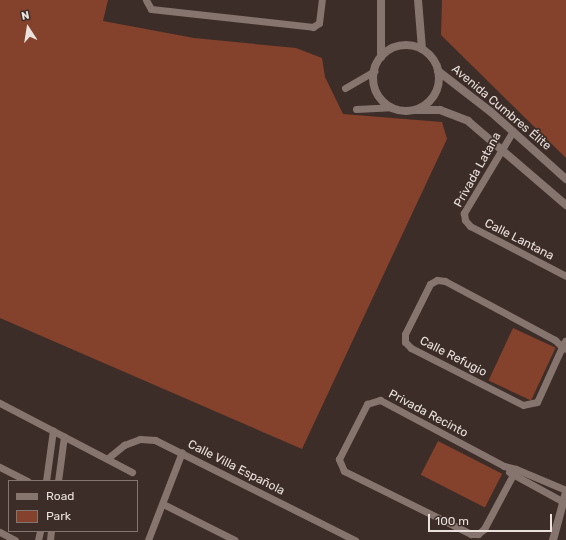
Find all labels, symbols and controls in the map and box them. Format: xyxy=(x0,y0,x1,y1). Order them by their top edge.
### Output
north arrow xyxy=(8,8,48,48)
text: N xyxy=(20,9,31,23)
street label: Avenida Cumbres Élite xyxy=(448,62,554,154)
street label: Privada Latana xyxy=(451,130,505,210)
street label: Calle Lantana xyxy=(482,216,556,264)
street label: Calle Refugio xyxy=(417,334,489,380)
street label: Privada Recinto xyxy=(386,387,470,441)
street label: Calle Villa Española xyxy=(185,437,287,499)
legend xyxy=(8,480,138,532)
text: Road xyxy=(46,489,74,503)
scale bar xyxy=(430,506,554,532)
text: Park xyxy=(46,509,71,523)
text: 100 m xyxy=(435,514,469,528)

